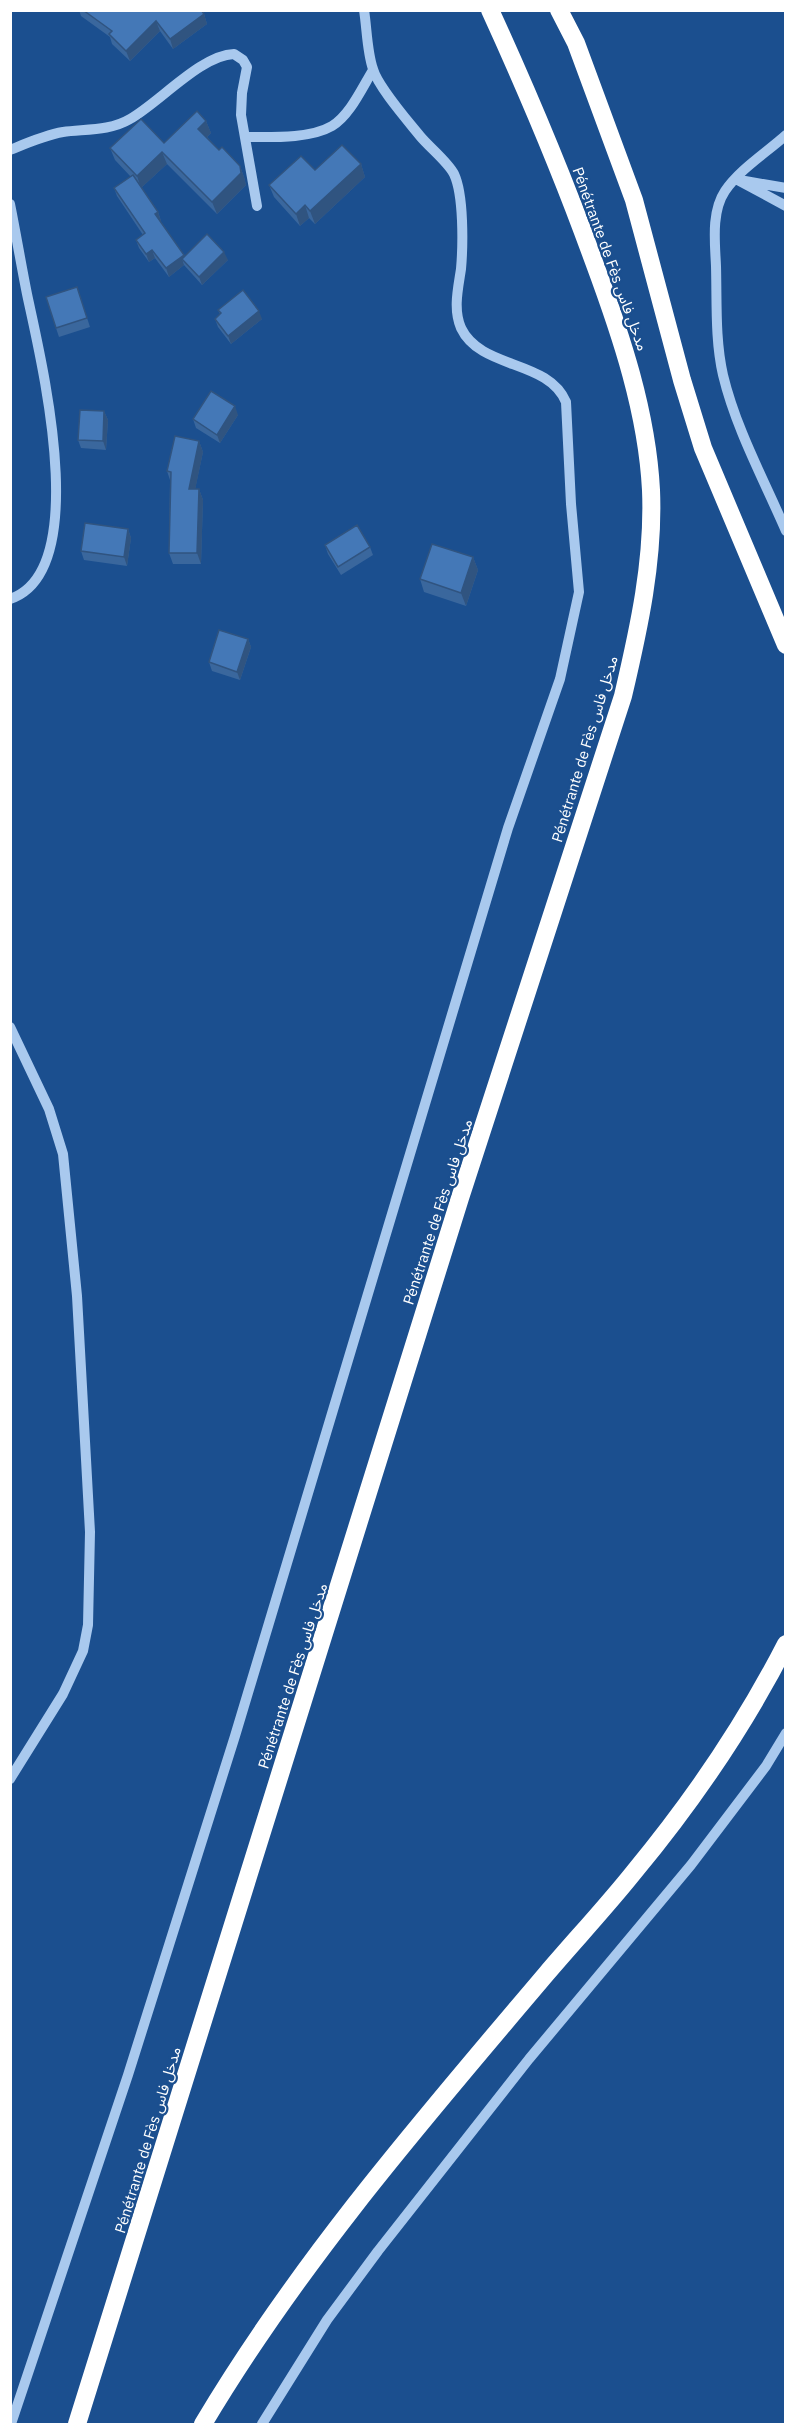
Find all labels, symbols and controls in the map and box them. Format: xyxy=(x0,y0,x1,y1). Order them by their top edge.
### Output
street label: Pénétrante de Fès مدخل فاس xyxy=(568,164,653,353)
street label: Pénétrante de Fès مدخل فاس xyxy=(547,653,622,844)
street label: Pénétrante de Fès مدخل فاس xyxy=(399,1117,477,1307)
street label: Pénétrante de Fès مدخل فاس xyxy=(254,1581,332,1771)
street label: Pénétrante de Fès مدخل فاس xyxy=(110,2044,185,2235)

